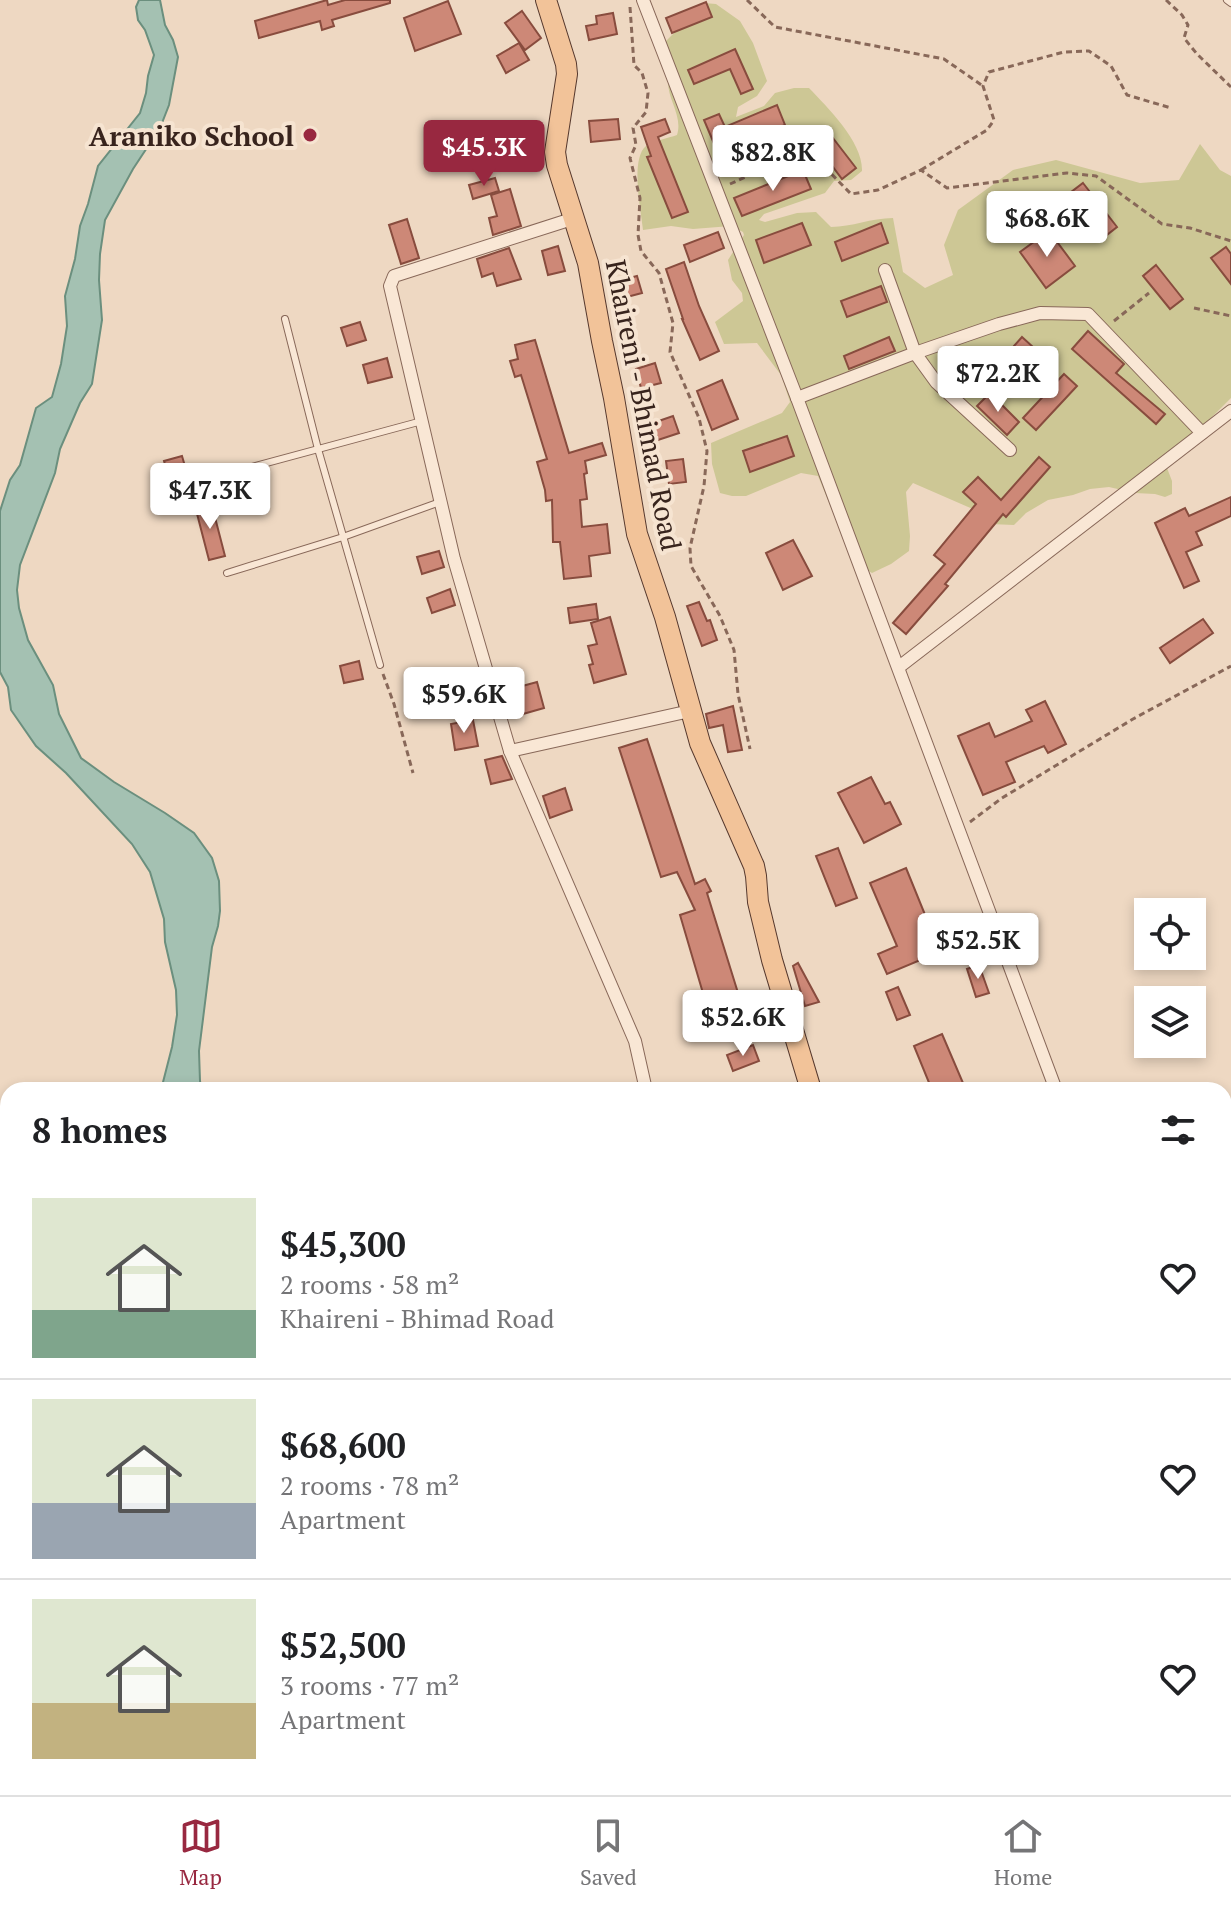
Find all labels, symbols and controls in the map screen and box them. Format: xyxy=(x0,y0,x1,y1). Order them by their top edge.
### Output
place label: Araniko School xyxy=(89,117,294,154)
pin: $45.3K xyxy=(419,120,549,188)
pin: $82.8K xyxy=(708,125,838,193)
marker: Araniko School xyxy=(301,126,319,144)
text: $45.3K xyxy=(442,129,526,163)
text: $82.8K xyxy=(731,134,815,168)
pin: $68.6K xyxy=(982,191,1112,259)
text: $68.6K xyxy=(1005,200,1089,234)
street label: Khaireni - Bhimad Road xyxy=(598,256,690,554)
pin: $72.2K xyxy=(933,346,1063,414)
text: $72.2K xyxy=(956,355,1040,389)
pin: $47.3K xyxy=(145,463,275,531)
text: $47.3K xyxy=(168,472,252,506)
pin: $59.6K xyxy=(399,667,529,735)
text: $59.6K xyxy=(422,676,506,710)
map controls xyxy=(1134,898,1206,1058)
button: locate xyxy=(1134,898,1206,970)
pin: $52.5K xyxy=(913,913,1043,981)
text: $52.5K xyxy=(936,922,1020,956)
button: layers xyxy=(1134,986,1206,1058)
pin: $52.6K xyxy=(678,990,808,1058)
text: $52.6K xyxy=(701,999,785,1033)
text: 8 homes xyxy=(32,1108,167,1153)
icon: filters xyxy=(1156,1108,1200,1152)
text: $45,300 xyxy=(280,1222,406,1267)
icon: home xyxy=(96,1230,192,1326)
icon: heart xyxy=(1156,1256,1200,1300)
text: 2 rooms · 58 m² xyxy=(280,1267,459,1301)
text: Khaireni - Bhimad Road xyxy=(280,1301,554,1335)
text: $68,600 xyxy=(280,1423,406,1468)
icon: home xyxy=(96,1431,192,1527)
icon: heart xyxy=(1156,1457,1200,1501)
text: 2 rooms · 78 m² xyxy=(280,1468,459,1502)
text: Apartment xyxy=(280,1502,406,1536)
text: $52,500 xyxy=(280,1623,406,1668)
icon: home xyxy=(96,1631,192,1727)
icon: heart xyxy=(1156,1657,1200,1701)
text: 3 rooms · 77 m² xyxy=(280,1668,459,1702)
text: Apartment xyxy=(280,1702,406,1736)
tab: Map xyxy=(179,1814,223,1891)
tab: Saved xyxy=(580,1814,637,1891)
tab: Home xyxy=(994,1814,1052,1891)

